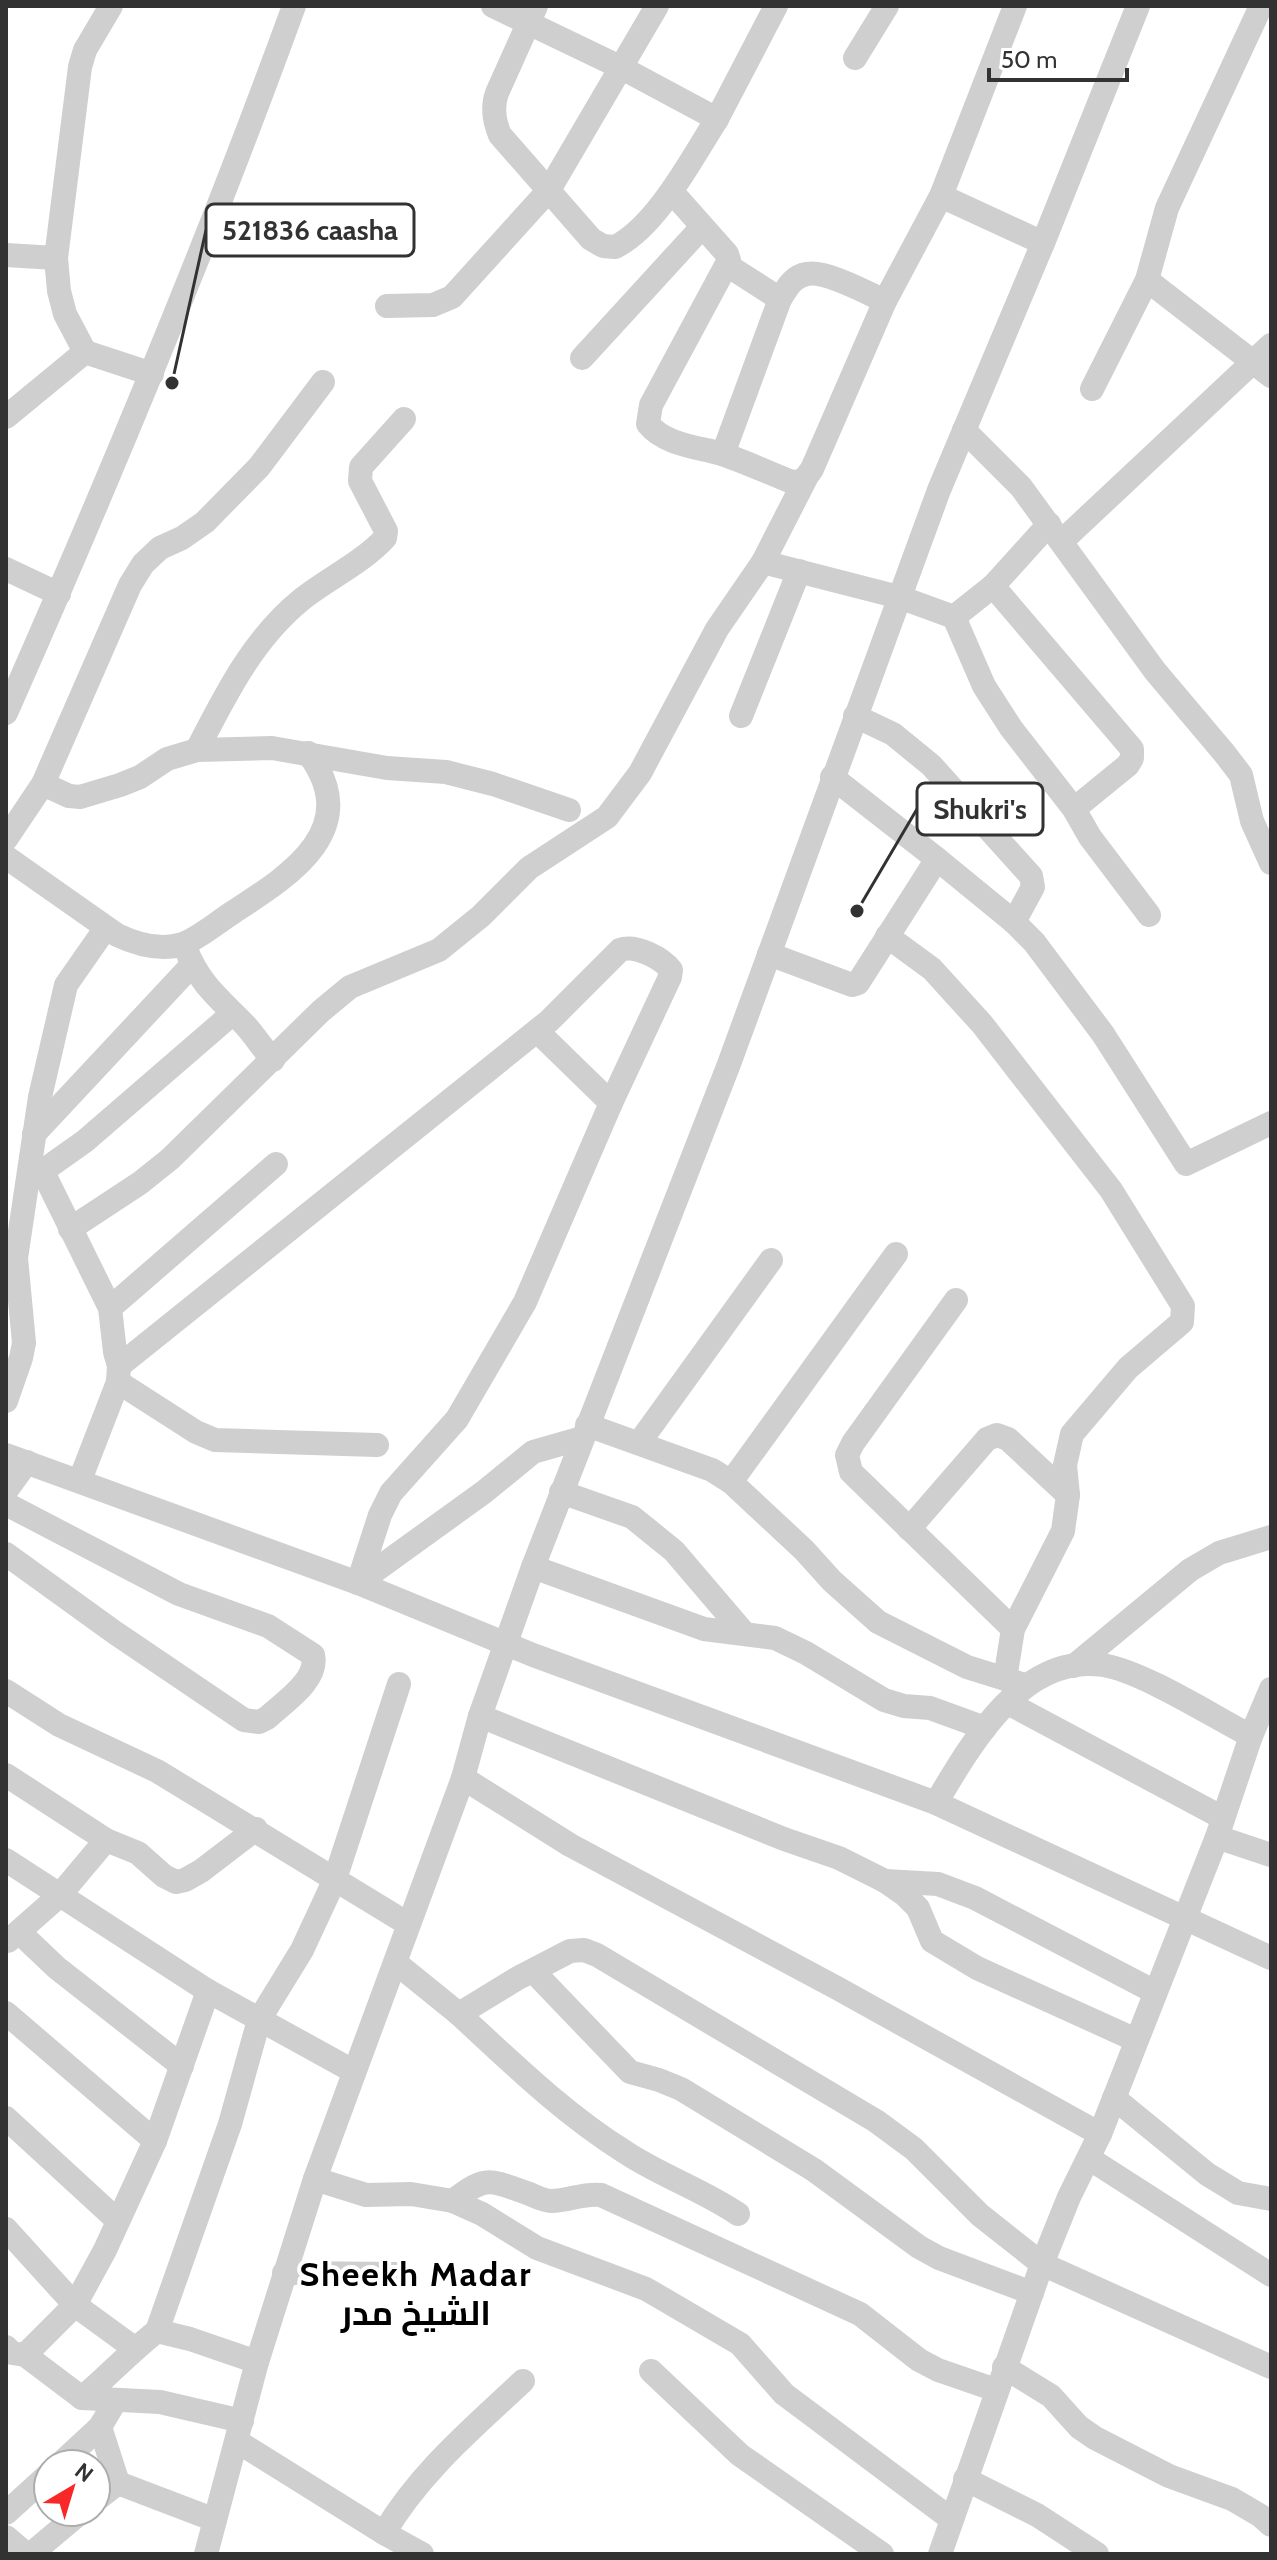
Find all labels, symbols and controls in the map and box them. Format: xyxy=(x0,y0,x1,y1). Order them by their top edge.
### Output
scale bar xyxy=(989,32,1127,82)
text: 50 m xyxy=(1001,45,1057,74)
callout: 521836 caasha xyxy=(206,204,414,256)
text: 521836 caasha xyxy=(222,213,398,247)
callout: Shukri's xyxy=(917,783,1043,835)
text: Shukri's xyxy=(933,792,1027,826)
district label: Sheekh Madar الشيخ مدر xyxy=(300,2253,532,2336)
north arrow xyxy=(32,2448,112,2528)
text: N xyxy=(70,2457,98,2488)

